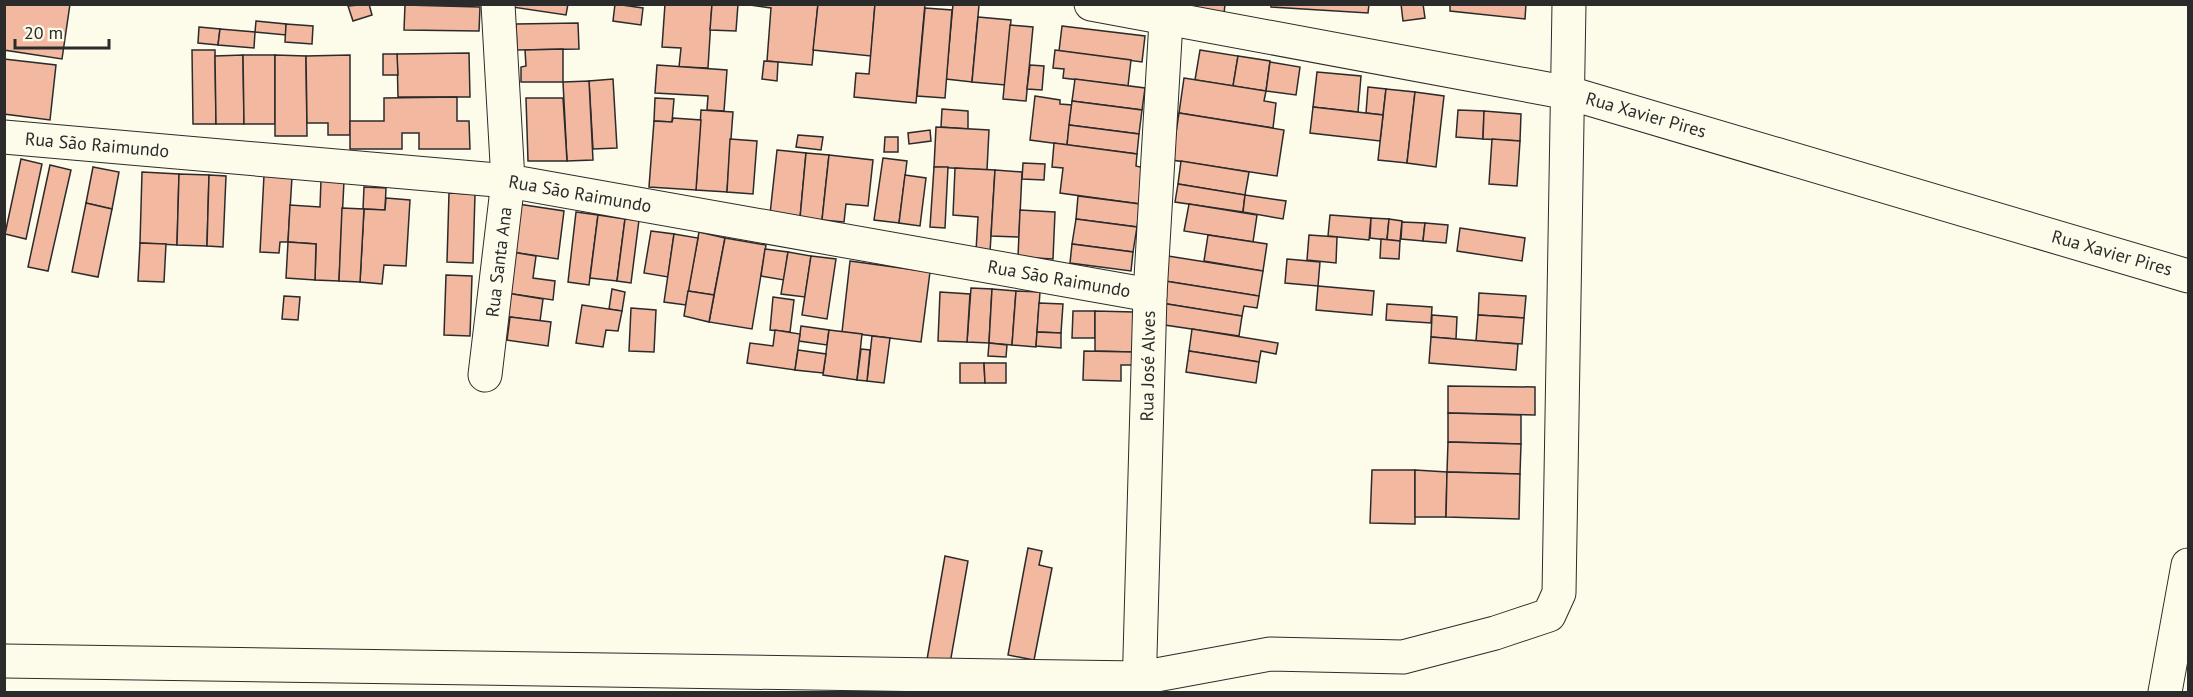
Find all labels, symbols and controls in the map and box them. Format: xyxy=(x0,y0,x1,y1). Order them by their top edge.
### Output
scale bar xyxy=(15,12,110,50)
text: 20 m xyxy=(24,21,63,44)
street label: Rua Xavier Pires xyxy=(1583,86,1709,143)
street label: Rua São Raimundo xyxy=(24,127,170,162)
street label: Rua São Raimundo xyxy=(507,170,653,217)
street label: Rua Santa Ana xyxy=(480,206,517,318)
street label: Rua Xavier Pires xyxy=(2049,224,2175,281)
street label: Rua São Raimundo xyxy=(986,255,1132,302)
street label: Rua José Alves xyxy=(1135,310,1160,422)

